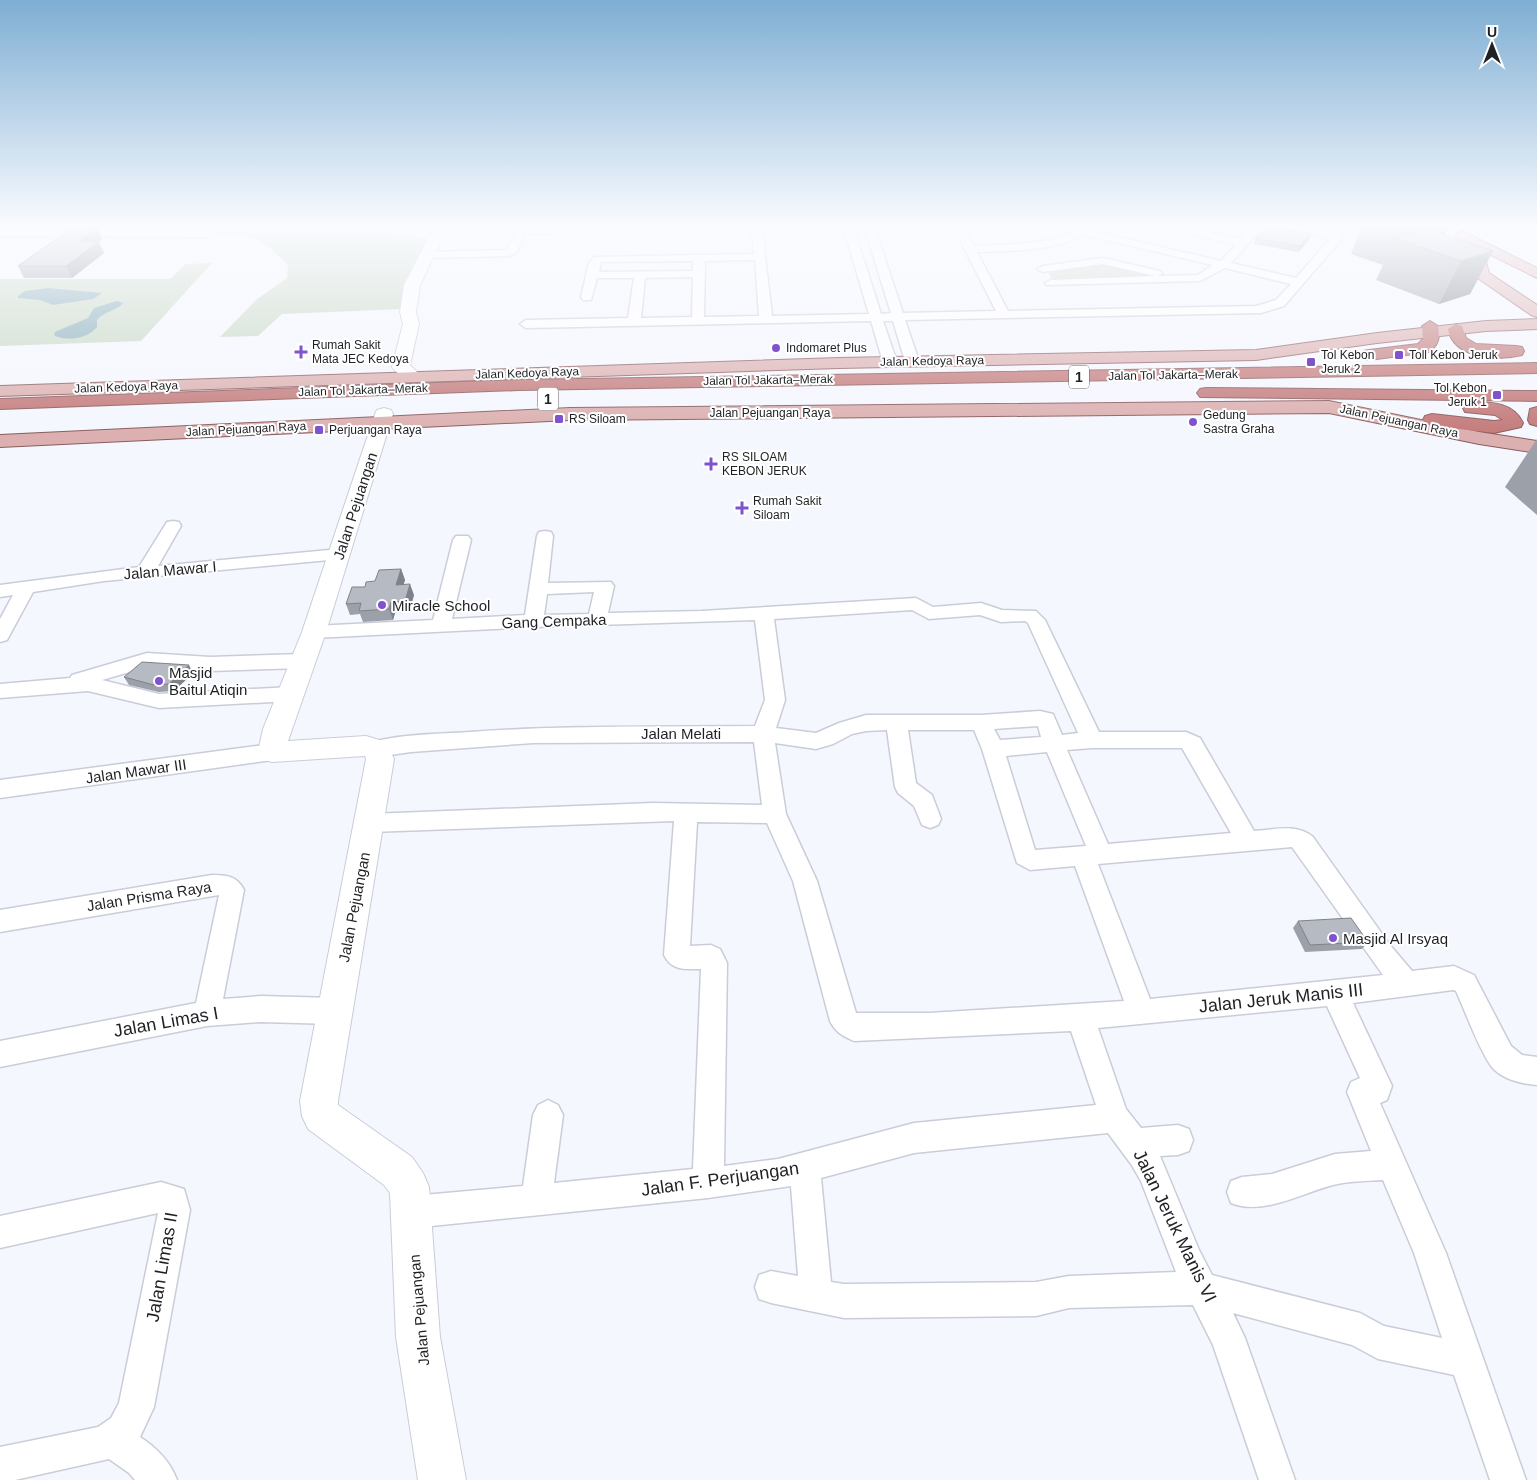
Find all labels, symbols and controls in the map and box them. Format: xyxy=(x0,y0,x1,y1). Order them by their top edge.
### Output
north arrow xyxy=(1467,20,1517,70)
text: U xyxy=(1487,24,1497,40)
place label: Rumah Sakit Mata JEC Kedoya xyxy=(312,338,409,366)
place label: Indomaret Plus xyxy=(786,341,867,355)
marker: Indomaret Plus xyxy=(770,342,782,354)
marker: Rumah Sakit Mata JEC Kedoya xyxy=(294,345,308,359)
place label: Tol Kebon Jeruk 2 xyxy=(1321,348,1374,376)
place label: Toll Kebon Jeruk xyxy=(1409,348,1499,362)
marker: Toll Kebon Jeruk xyxy=(1393,349,1405,361)
street label: Jalan Kedoya Raya xyxy=(880,353,984,369)
marker: Tol Kebon Jeruk 2 xyxy=(1305,356,1317,368)
street label: Jalan Kedoya Raya xyxy=(475,364,580,382)
road number: 1 xyxy=(1069,366,1089,388)
street label: Jalan Tol Jakarta–Merak xyxy=(1108,367,1239,383)
street label: Jalan Tol Jakarta–Merak xyxy=(703,372,834,388)
street label: Jalan Kedoya Raya xyxy=(74,378,179,396)
street label: Jalan Tol Jakarta–Merak xyxy=(298,381,429,399)
place label: Tol Kebon Jeruk 1 xyxy=(1434,381,1487,409)
road number: 1 xyxy=(538,388,558,410)
marker: Tol Kebon Jeruk 1 xyxy=(1491,389,1503,401)
street label: Jalan Pejuangan Raya xyxy=(1338,402,1460,440)
street label: Jalan Pejuangan Raya xyxy=(710,406,831,420)
place label: Gedung Sastra Graha xyxy=(1203,408,1275,436)
place label: RS Siloam xyxy=(569,412,626,426)
marker: RS Siloam xyxy=(553,413,565,425)
marker: Gedung Sastra Graha xyxy=(1187,416,1199,428)
street label: Jalan Pejuangan Raya xyxy=(185,419,307,439)
place label: Perjuangan Raya xyxy=(329,423,422,437)
marker: Perjuangan Raya xyxy=(313,424,325,436)
street label: Jalan Pejuangan xyxy=(330,450,380,562)
place label: RS SILOAM KEBON JERUK xyxy=(722,450,807,478)
marker: RS SILOAM KEBON JERUK xyxy=(704,457,718,471)
place label: Rumah Sakit Siloam xyxy=(753,494,822,522)
marker: Rumah Sakit Siloam xyxy=(735,501,749,515)
street label: Jalan Mawar I xyxy=(123,557,217,583)
place label: Miracle School xyxy=(392,597,490,614)
marker: Miracle School xyxy=(376,599,388,611)
street label: Gang Cempaka xyxy=(501,611,607,631)
place label: Masjid Baitul Atiqin xyxy=(169,664,247,698)
marker: Masjid Baitul Atiqin xyxy=(153,675,165,687)
street label: Jalan Melati xyxy=(641,725,721,742)
street label: Jalan Mawar III xyxy=(84,756,188,786)
street label: Jalan Pejuangan xyxy=(335,851,373,963)
street label: Jalan Prisma Raya xyxy=(85,878,213,914)
place label: Masjid Al Irsyaq xyxy=(1343,930,1448,947)
marker: Masjid Al Irsyaq xyxy=(1327,932,1339,944)
street label: Jalan Jeruk Manis III xyxy=(1198,979,1364,1017)
street label: Jalan Limas I xyxy=(112,1003,220,1041)
street label: Jalan Jeruk Manis VI xyxy=(1129,1147,1221,1305)
street label: Jalan F. Perjuangan xyxy=(640,1158,800,1200)
street label: Jalan Limas II xyxy=(143,1211,181,1323)
street label: Jalan Pejuangan xyxy=(406,1254,432,1366)

